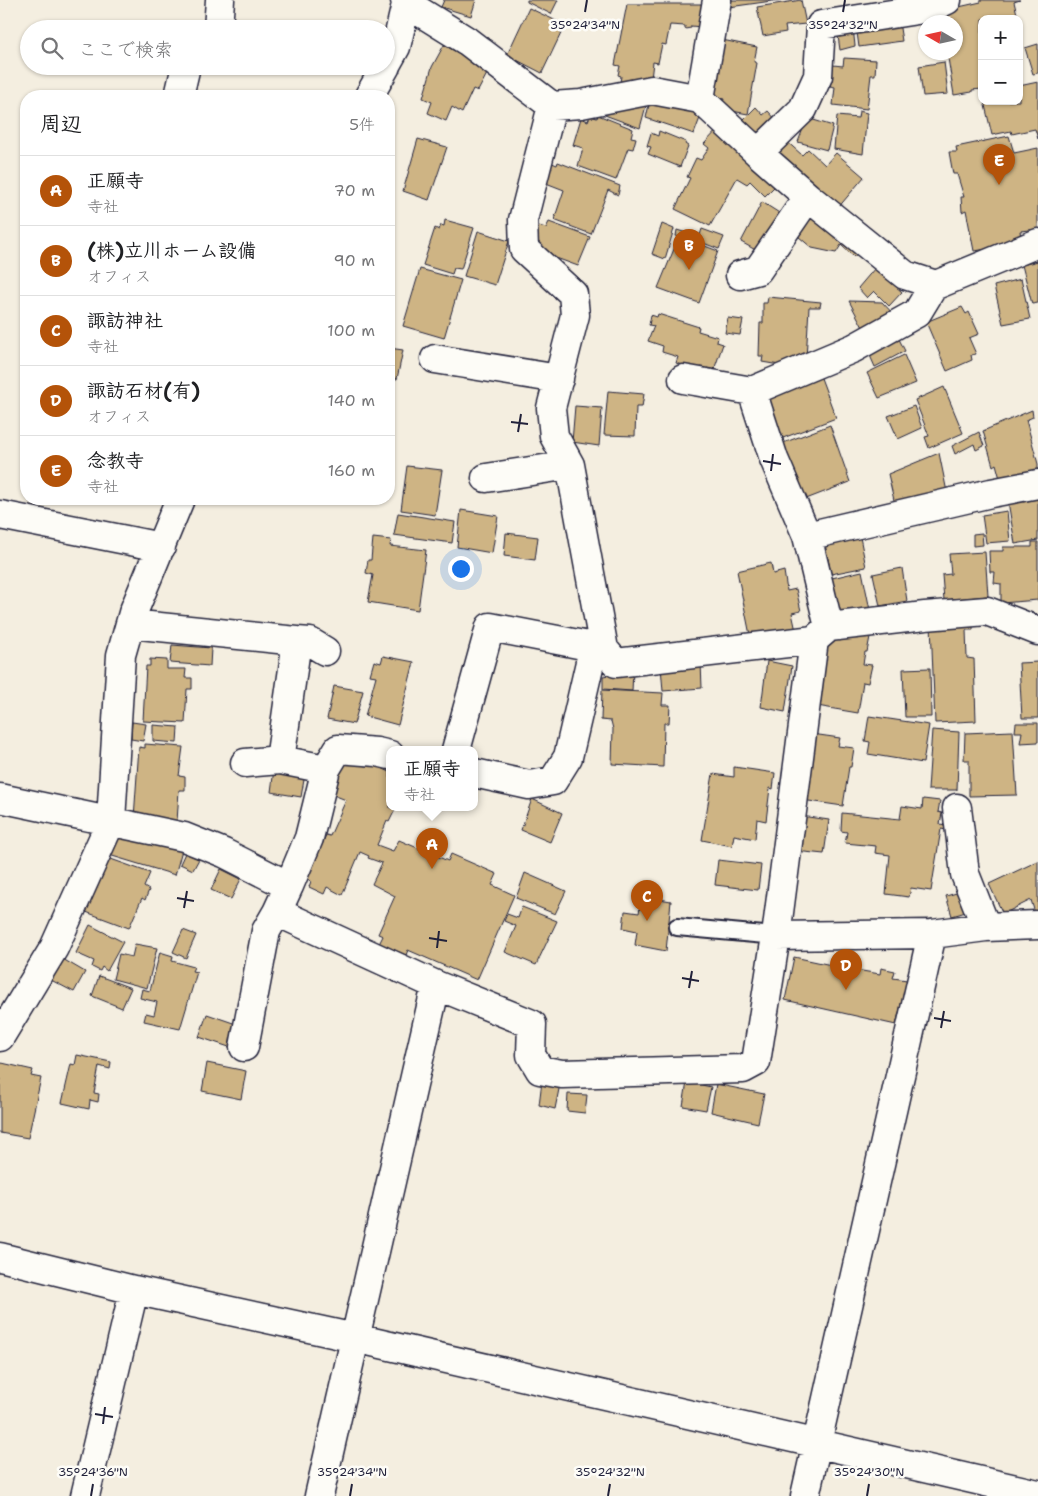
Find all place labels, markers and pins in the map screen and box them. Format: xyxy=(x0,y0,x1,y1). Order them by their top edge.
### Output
pin: E xyxy=(983,144,1015,185)
pin: B xyxy=(673,229,705,270)
pin: A xyxy=(416,828,448,869)
pin: C xyxy=(631,880,663,921)
pin: D xyxy=(830,949,862,990)

